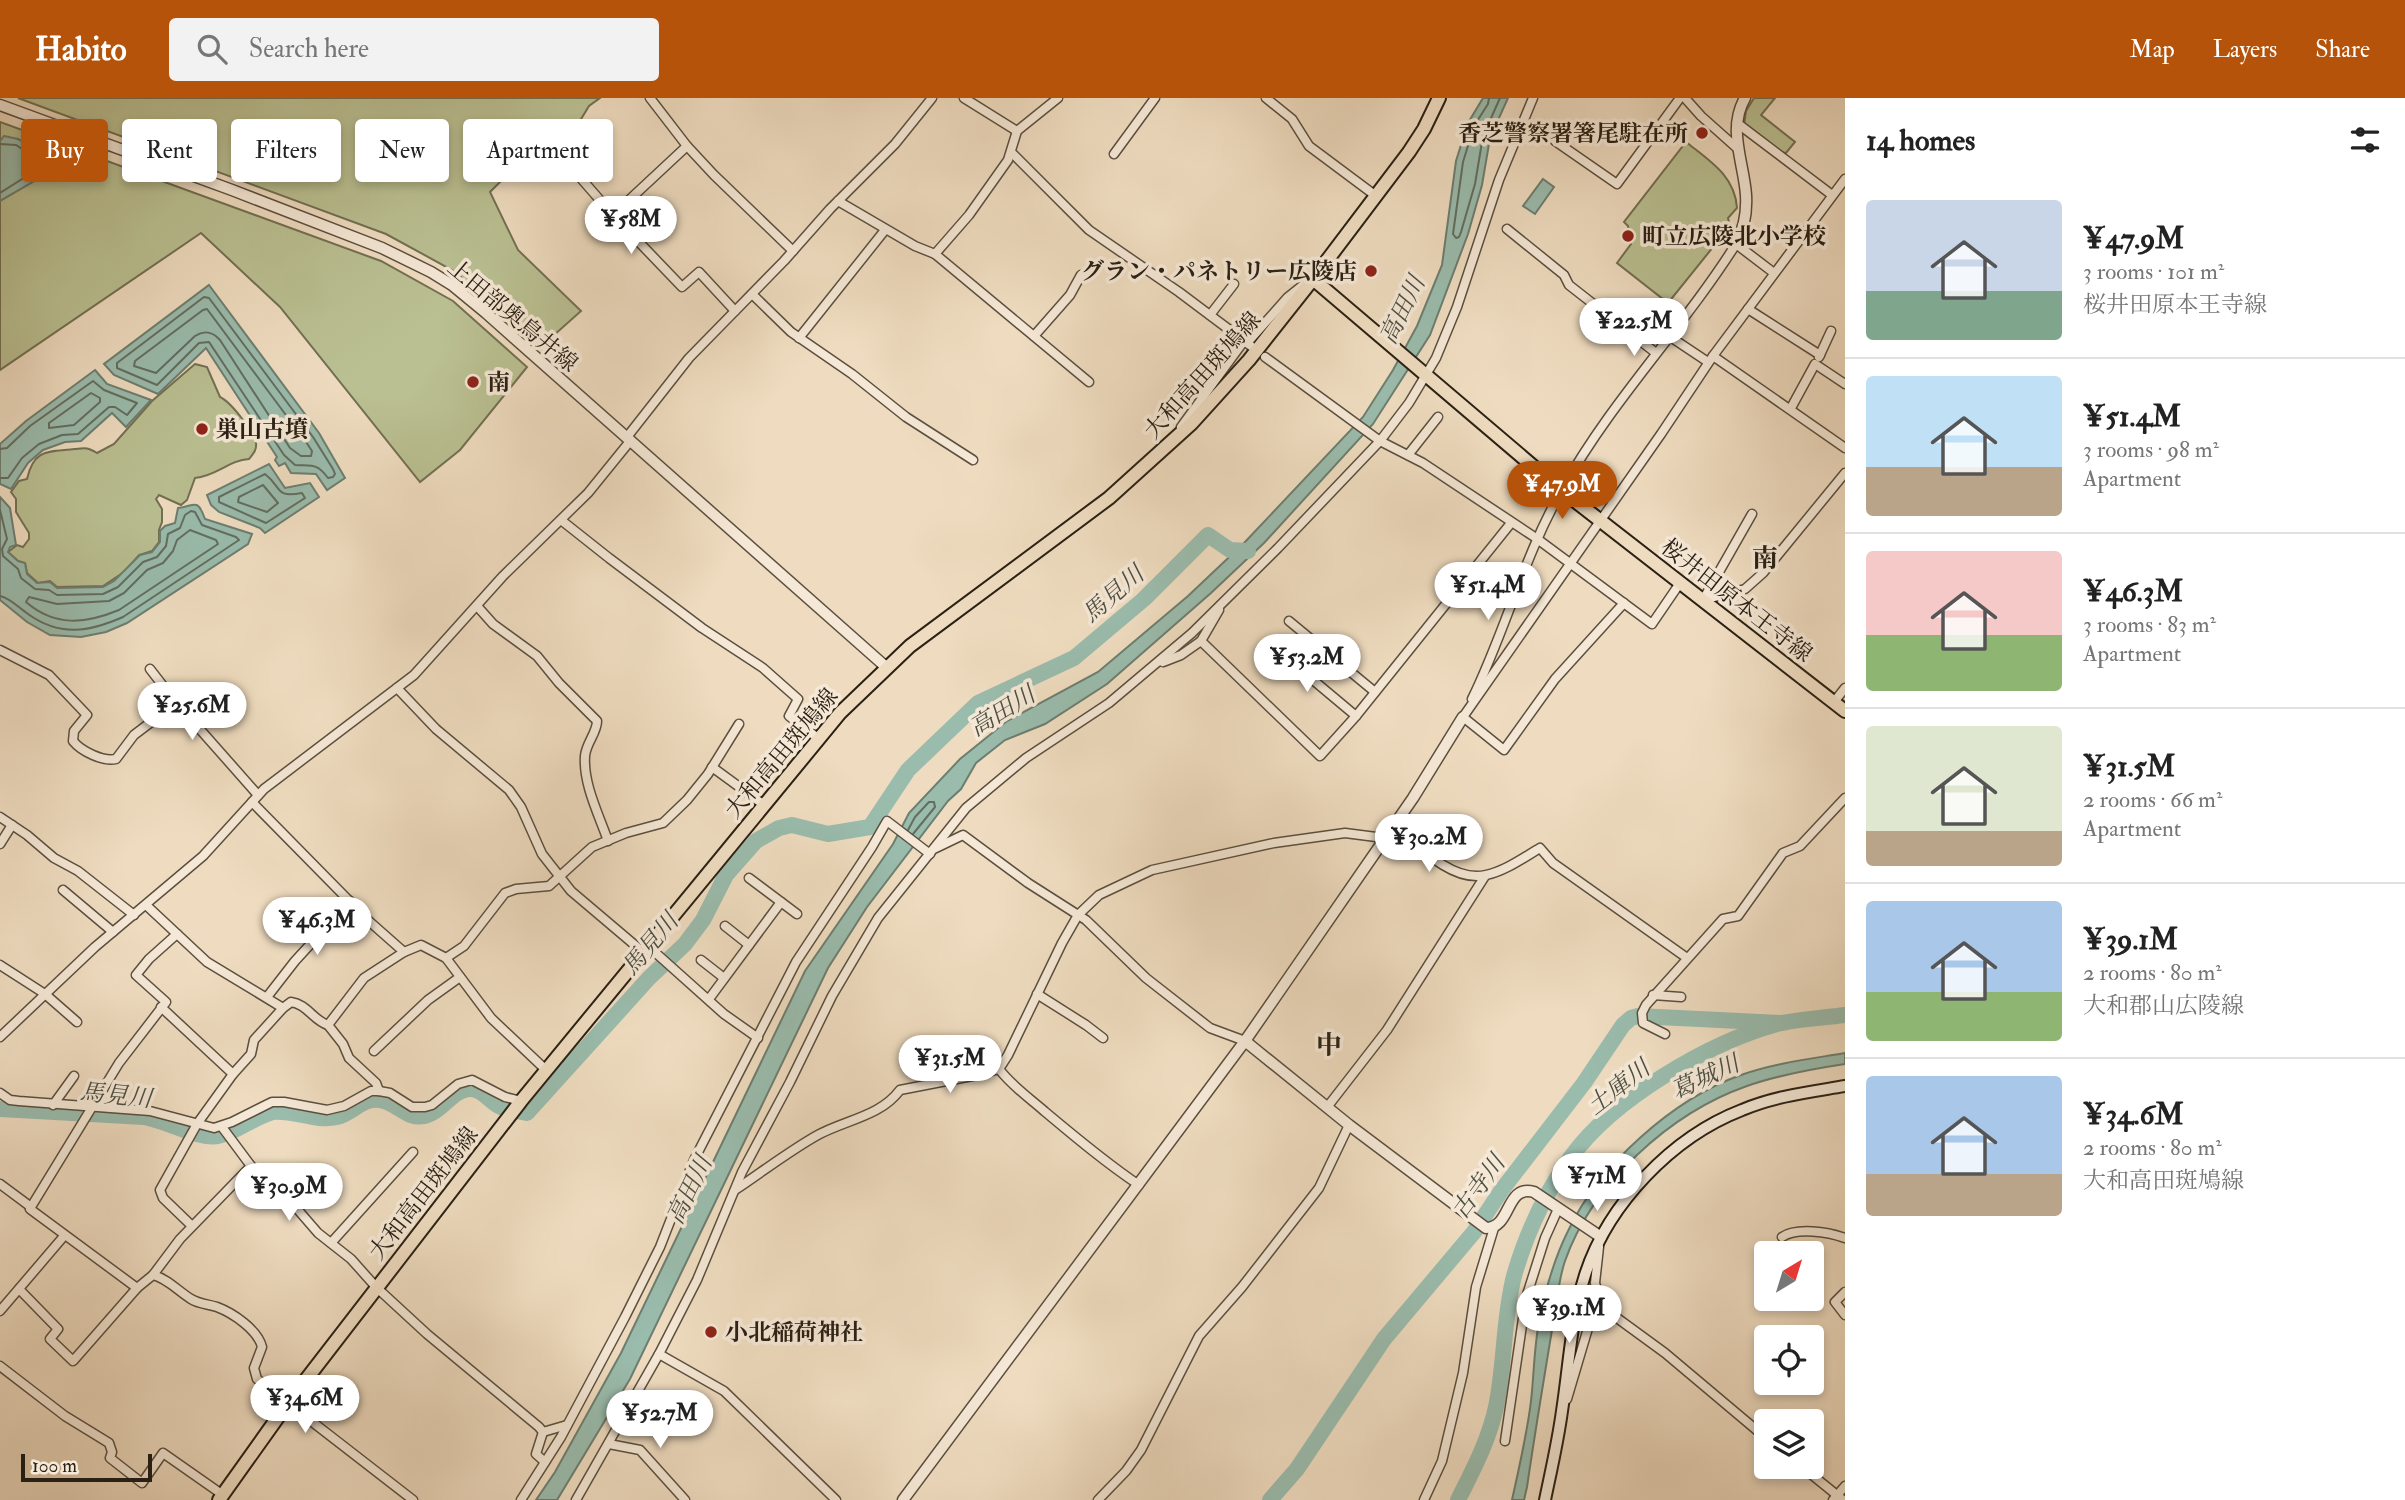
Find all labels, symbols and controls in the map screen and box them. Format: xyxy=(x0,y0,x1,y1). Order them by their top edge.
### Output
search box xyxy=(169,18,659,81)
text: Habito xyxy=(35,29,127,70)
icon: search xyxy=(193,30,231,68)
text: Search here xyxy=(249,33,369,65)
text: Map xyxy=(2130,34,2175,65)
text: Layers xyxy=(2213,34,2277,65)
text: Share xyxy=(2315,34,2370,65)
chip: Buy xyxy=(21,119,108,182)
chip: Rent xyxy=(122,119,217,182)
chip: Filters xyxy=(231,119,341,182)
chip: New xyxy=(355,119,449,182)
chip: Apartment xyxy=(463,119,613,182)
place label: 香芝警察署箸尾駐在所 xyxy=(1458,119,1688,148)
icon: filters xyxy=(2346,121,2384,159)
text: 14 homes xyxy=(1866,122,1975,159)
marker: 香芝警察署箸尾駐在所 xyxy=(1694,125,1710,141)
pin: ¥58M xyxy=(590,197,672,256)
text: ¥58M xyxy=(601,204,661,233)
text: ¥47.9M xyxy=(2083,220,2184,257)
place label: 町立広陵北小学校 xyxy=(1642,222,1826,251)
marker: 町立広陵北小学校 xyxy=(1620,228,1636,244)
icon: home xyxy=(1922,228,2006,312)
street label: 上田部奥鳥井線 xyxy=(442,253,584,378)
place label: グラン・パネトリー広陵店 xyxy=(1081,257,1357,286)
text: 3 rooms · 101 m² xyxy=(2083,257,2224,286)
marker: グラン・パネトリー広陵店 xyxy=(1363,263,1379,279)
water label: 高田川 xyxy=(1373,268,1433,349)
text: 桜井田原本王寺線 xyxy=(2083,290,2267,319)
pin: ¥22.5M xyxy=(1577,299,1691,358)
street label: 大和高田斑鳩線 xyxy=(1138,306,1267,445)
text: ¥22.5M xyxy=(1595,306,1673,335)
place label: 南 xyxy=(487,368,510,397)
marker: 南 xyxy=(465,374,481,390)
text: ¥51.4M xyxy=(2083,398,2181,435)
icon: home xyxy=(1922,404,2006,488)
place label: 巣山古墳 xyxy=(216,415,308,444)
marker: 巣山古墳 xyxy=(194,421,210,437)
text: 3 rooms · 98 m² xyxy=(2083,435,2219,464)
pin: ¥47.9M xyxy=(1505,462,1619,521)
text: Apartment xyxy=(2083,464,2181,493)
text: ¥47.9M xyxy=(1523,469,1601,498)
street label: 桜井田原本王寺線 xyxy=(1655,532,1818,668)
district label: 南 xyxy=(1752,543,1778,575)
water label: 馬見川 xyxy=(1076,557,1153,630)
pin: ¥51.4M xyxy=(1431,562,1545,622)
text: ¥51.4M xyxy=(1450,570,1526,599)
text: ¥46.3M xyxy=(2083,573,2183,610)
icon: home xyxy=(1922,579,2006,663)
text: 3 rooms · 83 m² xyxy=(2083,610,2216,639)
pin: ¥53.2M xyxy=(1250,634,1364,694)
text: Apartment xyxy=(2083,639,2181,668)
text: ¥53.2M xyxy=(1270,642,1344,671)
water label: 高田川 xyxy=(964,678,1044,744)
pin: ¥25.6M xyxy=(135,682,249,742)
street label: 大和高田斑鳩線 xyxy=(719,682,844,824)
text: ¥25.6M xyxy=(154,690,230,719)
text: ¥31.5M xyxy=(2083,748,2175,785)
icon: home xyxy=(1922,754,2006,838)
text: 2 rooms · 66 m² xyxy=(2083,785,2222,814)
pin: ¥30.2M xyxy=(1372,814,1486,874)
text: Apartment xyxy=(2083,814,2181,843)
text: ¥30.2M xyxy=(1391,822,1467,851)
pin: ¥46.3M xyxy=(260,898,374,957)
water label: 馬見川 xyxy=(615,904,687,982)
text: ¥46.3M xyxy=(279,905,355,934)
text: ¥39.1M xyxy=(2083,921,2178,958)
icon: home xyxy=(1922,929,2006,1013)
text: 2 rooms · 80 m² xyxy=(2083,958,2222,987)
text: 大和郡山広陵線 xyxy=(2083,991,2244,1020)
district label: 中 xyxy=(1316,1030,1342,1062)
pin: ¥31.5M xyxy=(893,1035,1007,1095)
text: ¥31.5M xyxy=(915,1043,985,1072)
water label: 葛城川 xyxy=(1666,1047,1747,1107)
water label: 土庫川 xyxy=(1580,1051,1659,1122)
water label: 馬見川 xyxy=(79,1076,156,1115)
text: ¥34.6M xyxy=(2083,1096,2184,1133)
icon: home xyxy=(1922,1104,2006,1188)
street label: 大和高田斑鳩線 xyxy=(362,1121,484,1266)
text: 2 rooms · 80 m² xyxy=(2083,1133,2222,1162)
water label: 古寺川 xyxy=(1445,1147,1514,1226)
water label: 高田川 xyxy=(660,1148,720,1229)
pin: ¥71M xyxy=(1556,1154,1638,1213)
text: ¥71M xyxy=(1568,1161,1626,1190)
pin: ¥30.9M xyxy=(232,1164,346,1223)
text: 大和高田斑鳩線 xyxy=(2083,1166,2244,1195)
text: ¥30.9M xyxy=(251,1171,327,1200)
north arrow xyxy=(1754,1241,1824,1311)
map controls xyxy=(1754,1241,1824,1479)
pin: ¥39.1M xyxy=(1512,1286,1626,1345)
text: ¥39.1M xyxy=(1533,1293,1605,1322)
place label: 小北稲荷神社 xyxy=(725,1318,863,1347)
marker: 小北稲荷神社 xyxy=(703,1324,719,1340)
button: locate xyxy=(1754,1325,1824,1395)
pin: ¥34.6M xyxy=(248,1376,362,1435)
text: ¥34.6M xyxy=(266,1383,344,1412)
pin: ¥52.7M xyxy=(603,1390,717,1450)
text: ¥52.7M xyxy=(622,1398,698,1427)
button: layers xyxy=(1754,1409,1824,1479)
scale bar xyxy=(21,1451,152,1483)
text: 100 m xyxy=(32,1454,77,1478)

